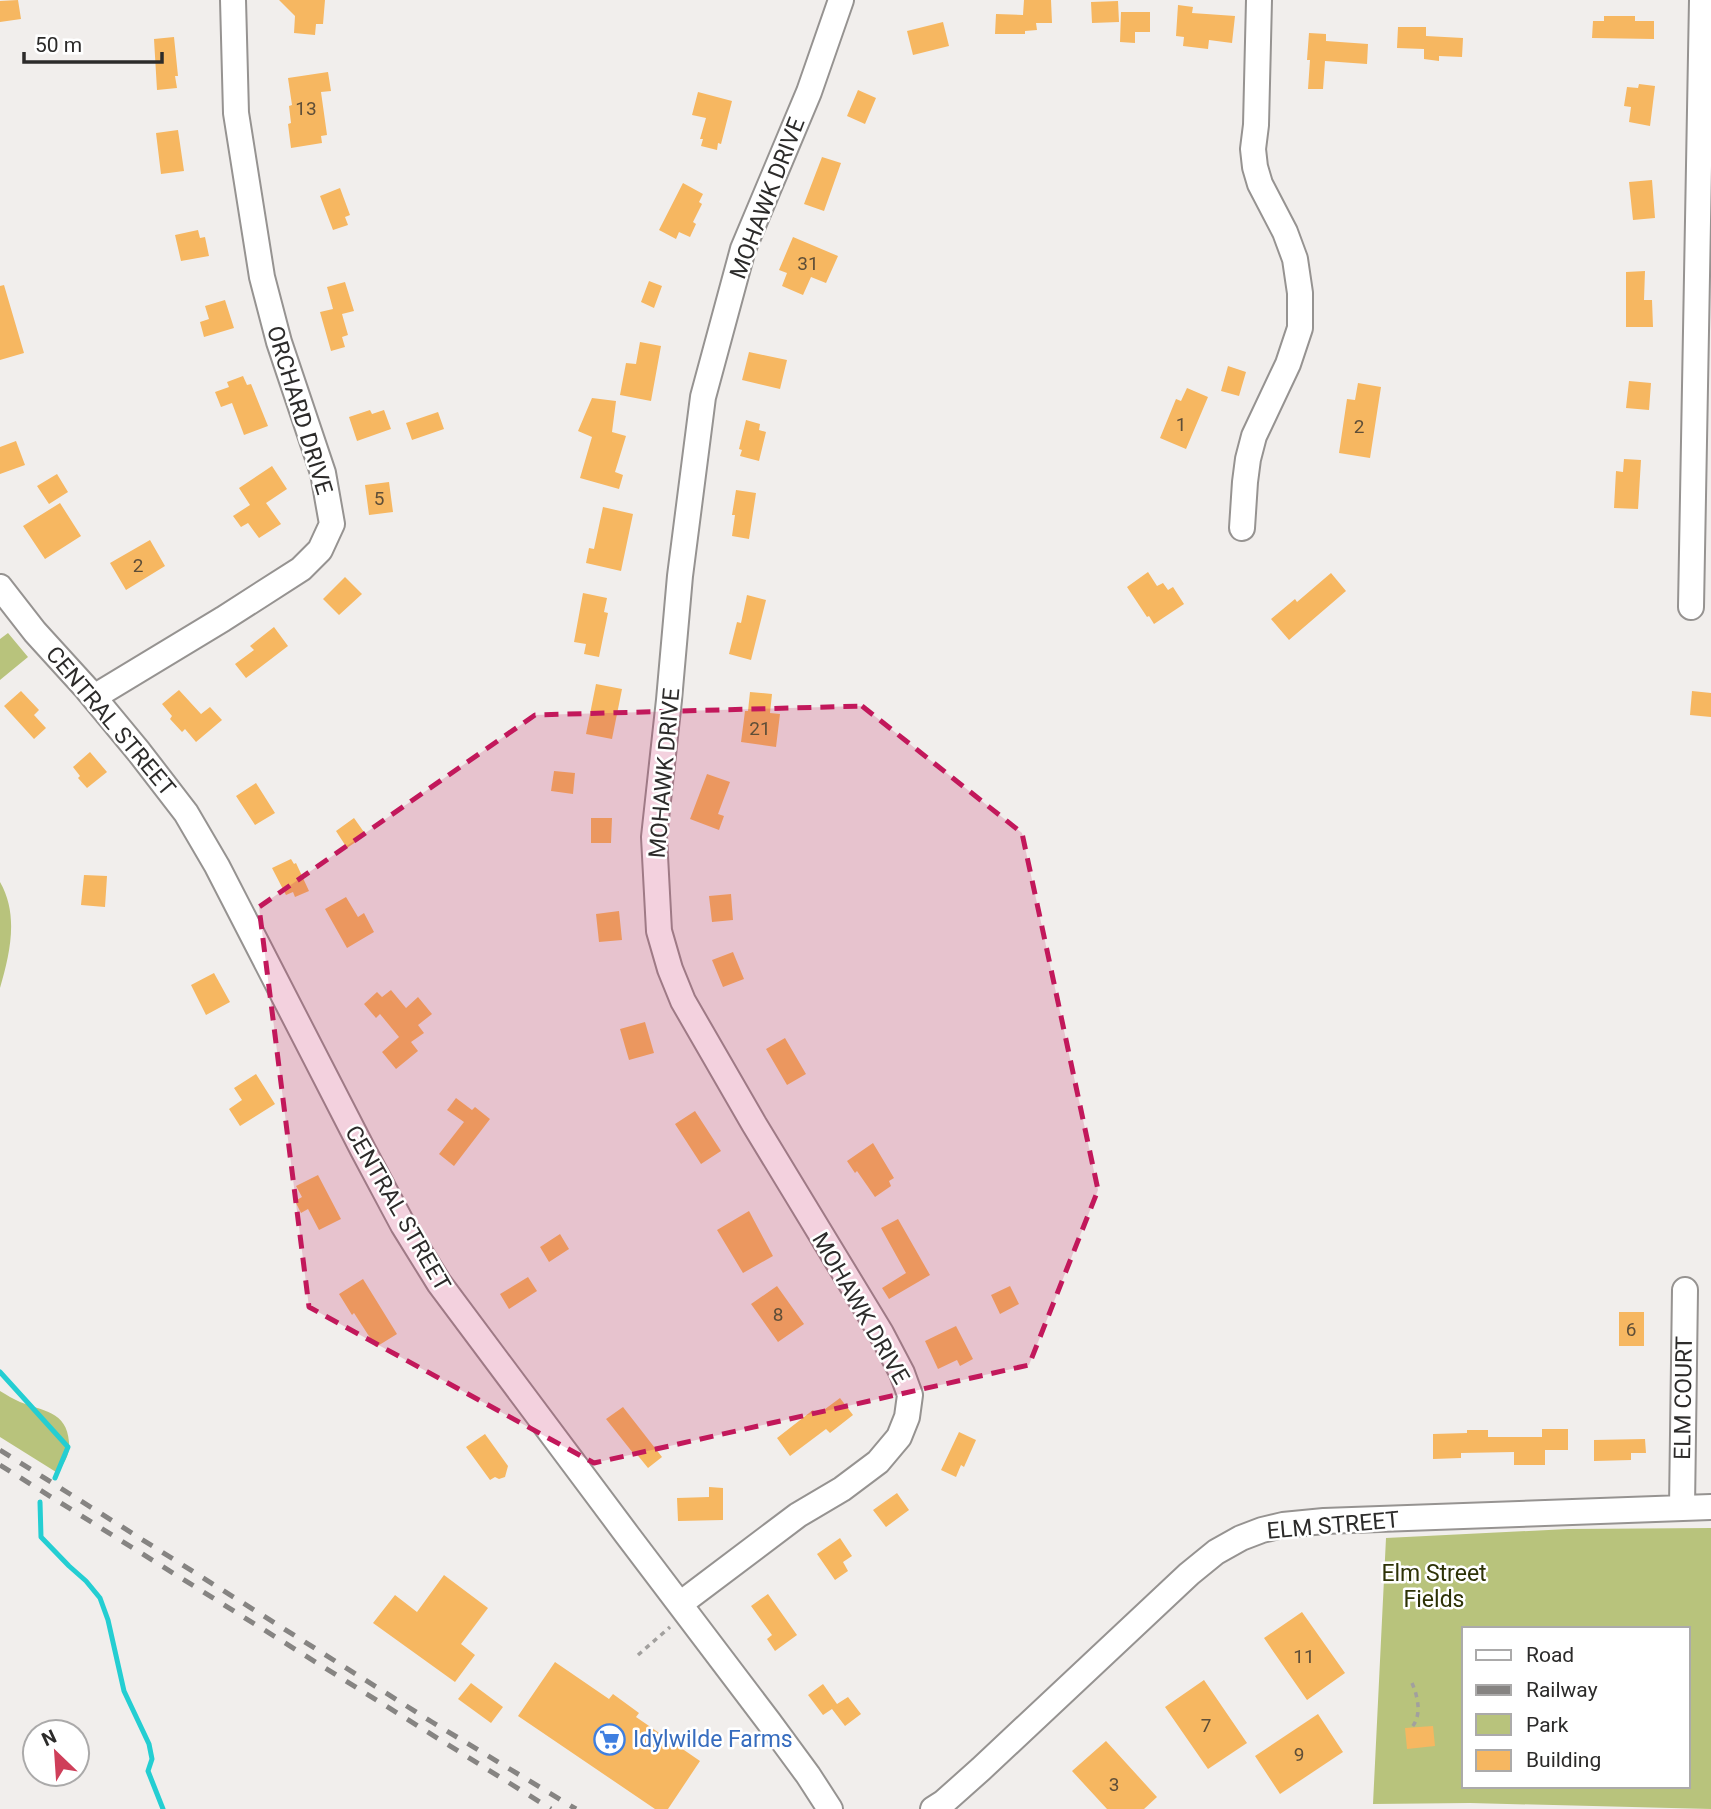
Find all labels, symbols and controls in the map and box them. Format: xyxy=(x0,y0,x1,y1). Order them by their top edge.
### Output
scale bar xyxy=(24,21,163,65)
text: 50 m xyxy=(35,33,82,57)
house number: 13 xyxy=(295,97,317,120)
street label: MOHAWK DRIVE xyxy=(724,114,811,283)
house number: 31 xyxy=(797,252,819,275)
street label: ORCHARD DRIVE xyxy=(261,323,338,498)
house number: 1 xyxy=(1176,413,1186,436)
house number: 2 xyxy=(1354,415,1364,438)
house number: 5 xyxy=(374,487,384,510)
house number: 2 xyxy=(133,554,143,577)
street label: CENTRAL STREET xyxy=(40,641,181,802)
street label: MOHAWK DRIVE xyxy=(644,687,685,859)
house number: 21 xyxy=(749,717,771,740)
street label: CENTRAL STREET xyxy=(339,1121,456,1296)
street label: MOHAWK DRIVE xyxy=(806,1228,915,1389)
house number: 8 xyxy=(773,1303,783,1326)
house number: 6 xyxy=(1626,1318,1636,1341)
street label: ELM COURT xyxy=(1669,1336,1698,1460)
street label: ELM STREET xyxy=(1266,1506,1401,1545)
park label: Elm Street Fields xyxy=(1381,1560,1487,1613)
legend xyxy=(1462,1627,1690,1788)
text: Road xyxy=(1526,1643,1574,1667)
house number: 11 xyxy=(1293,1645,1315,1668)
text: Railway xyxy=(1526,1678,1598,1702)
text: Park xyxy=(1526,1713,1569,1737)
house number: 7 xyxy=(1201,1714,1211,1737)
north arrow xyxy=(21,1718,91,1788)
supermarket icon: Idylwilde Farms xyxy=(593,1722,627,1756)
text: N xyxy=(38,1725,60,1751)
place label: Idylwilde Farms xyxy=(633,1726,793,1753)
house number: 9 xyxy=(1294,1743,1304,1766)
text: Building xyxy=(1526,1748,1601,1772)
house number: 3 xyxy=(1109,1773,1119,1796)

